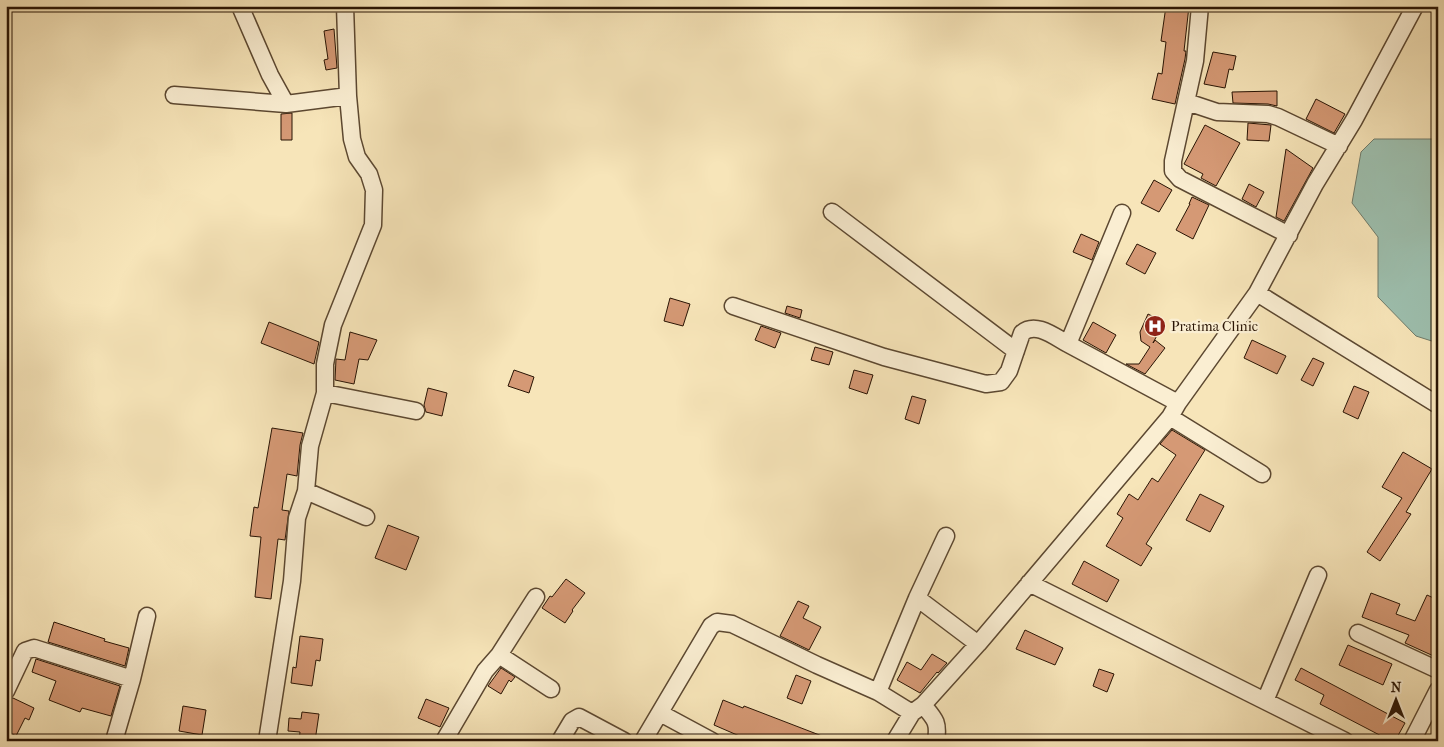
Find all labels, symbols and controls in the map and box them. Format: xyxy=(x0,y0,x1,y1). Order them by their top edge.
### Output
hospital icon: Pratima Clinic xyxy=(1143,314,1167,338)
place label: Pratima Clinic xyxy=(1171,318,1258,335)
north arrow xyxy=(1372,674,1422,724)
text: N xyxy=(1391,679,1402,696)

